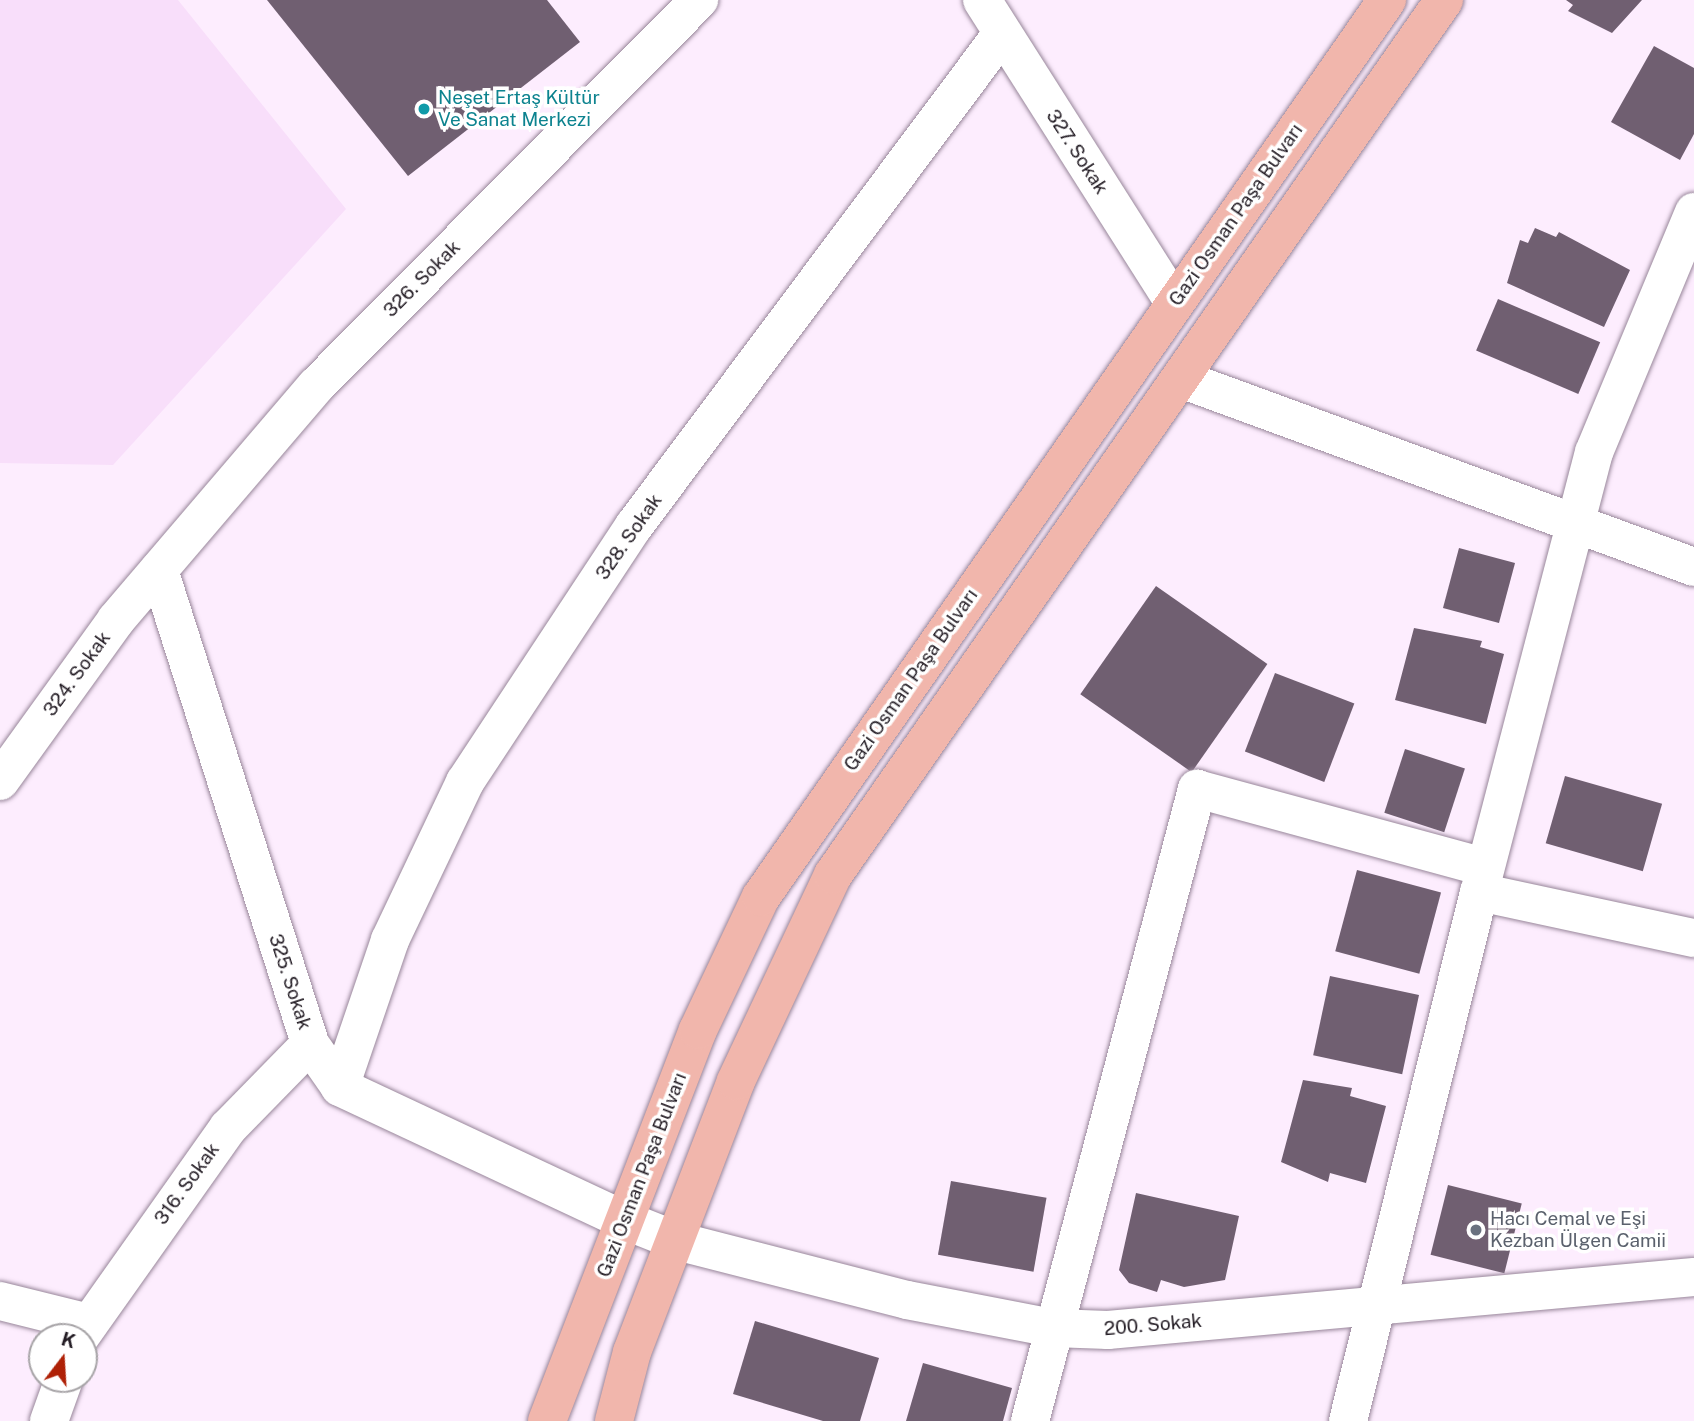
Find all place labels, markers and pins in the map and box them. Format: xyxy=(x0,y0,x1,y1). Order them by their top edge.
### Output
place label: Neşet Ertaş Kültür Ve Sanat Merkezi xyxy=(438,87,600,131)
marker: Neşet Ertaş Kültür Ve Sanat Merkezi xyxy=(416,101,432,117)
place label: Hacı Cemal ve Eşi Kezban Ülgen Camii xyxy=(1490,1208,1666,1252)
marker: Hacı Cemal ve Eşi Kezban Ülgen Camii xyxy=(1468,1222,1484,1238)

